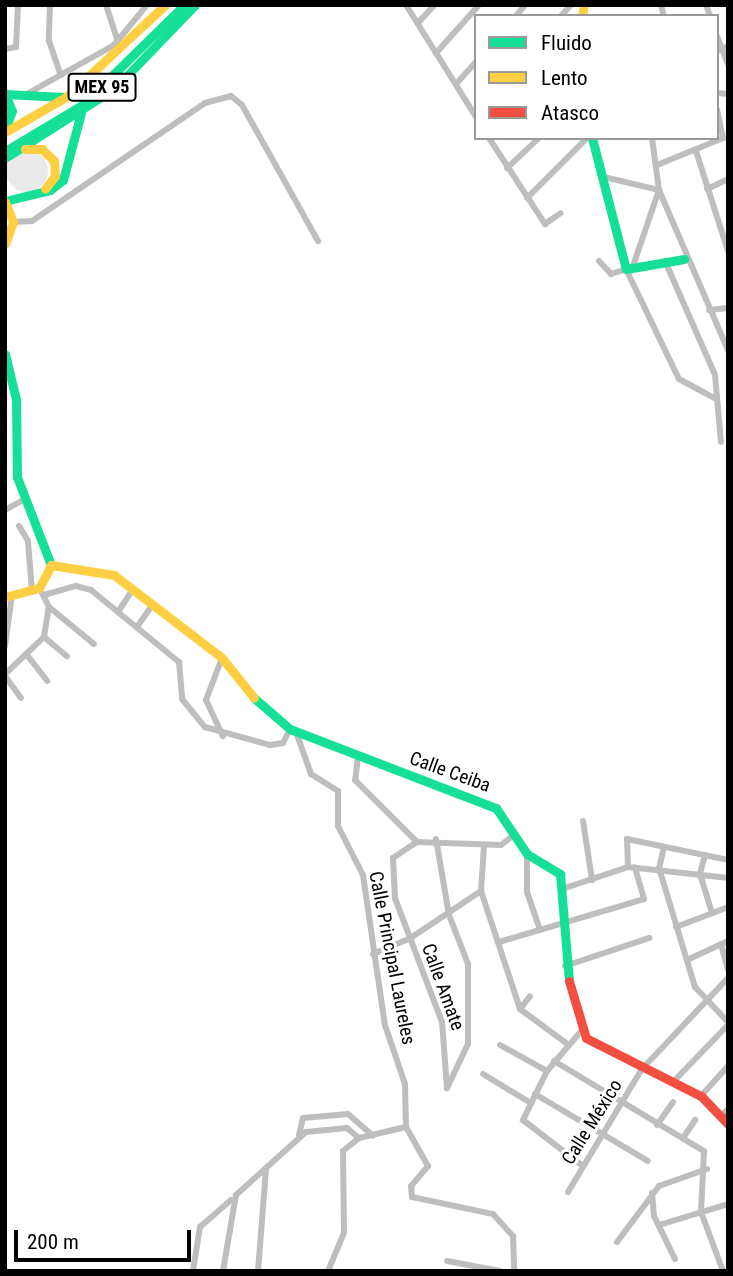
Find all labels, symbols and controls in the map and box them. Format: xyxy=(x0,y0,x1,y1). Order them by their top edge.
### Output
legend xyxy=(474,14,719,140)
text: Fluido xyxy=(541,31,592,55)
text: Lento xyxy=(541,66,588,90)
road number: MEX 95 xyxy=(67,72,137,102)
text: Atasco xyxy=(541,101,599,125)
street label: Calle Ceiba xyxy=(406,747,494,797)
street label: Calle Principal Laureles xyxy=(364,870,420,1046)
street label: Calle Amate xyxy=(417,940,469,1034)
street label: Calle México xyxy=(557,1075,627,1169)
scale bar xyxy=(18,1216,194,1260)
text: 200 m xyxy=(27,1230,79,1254)

